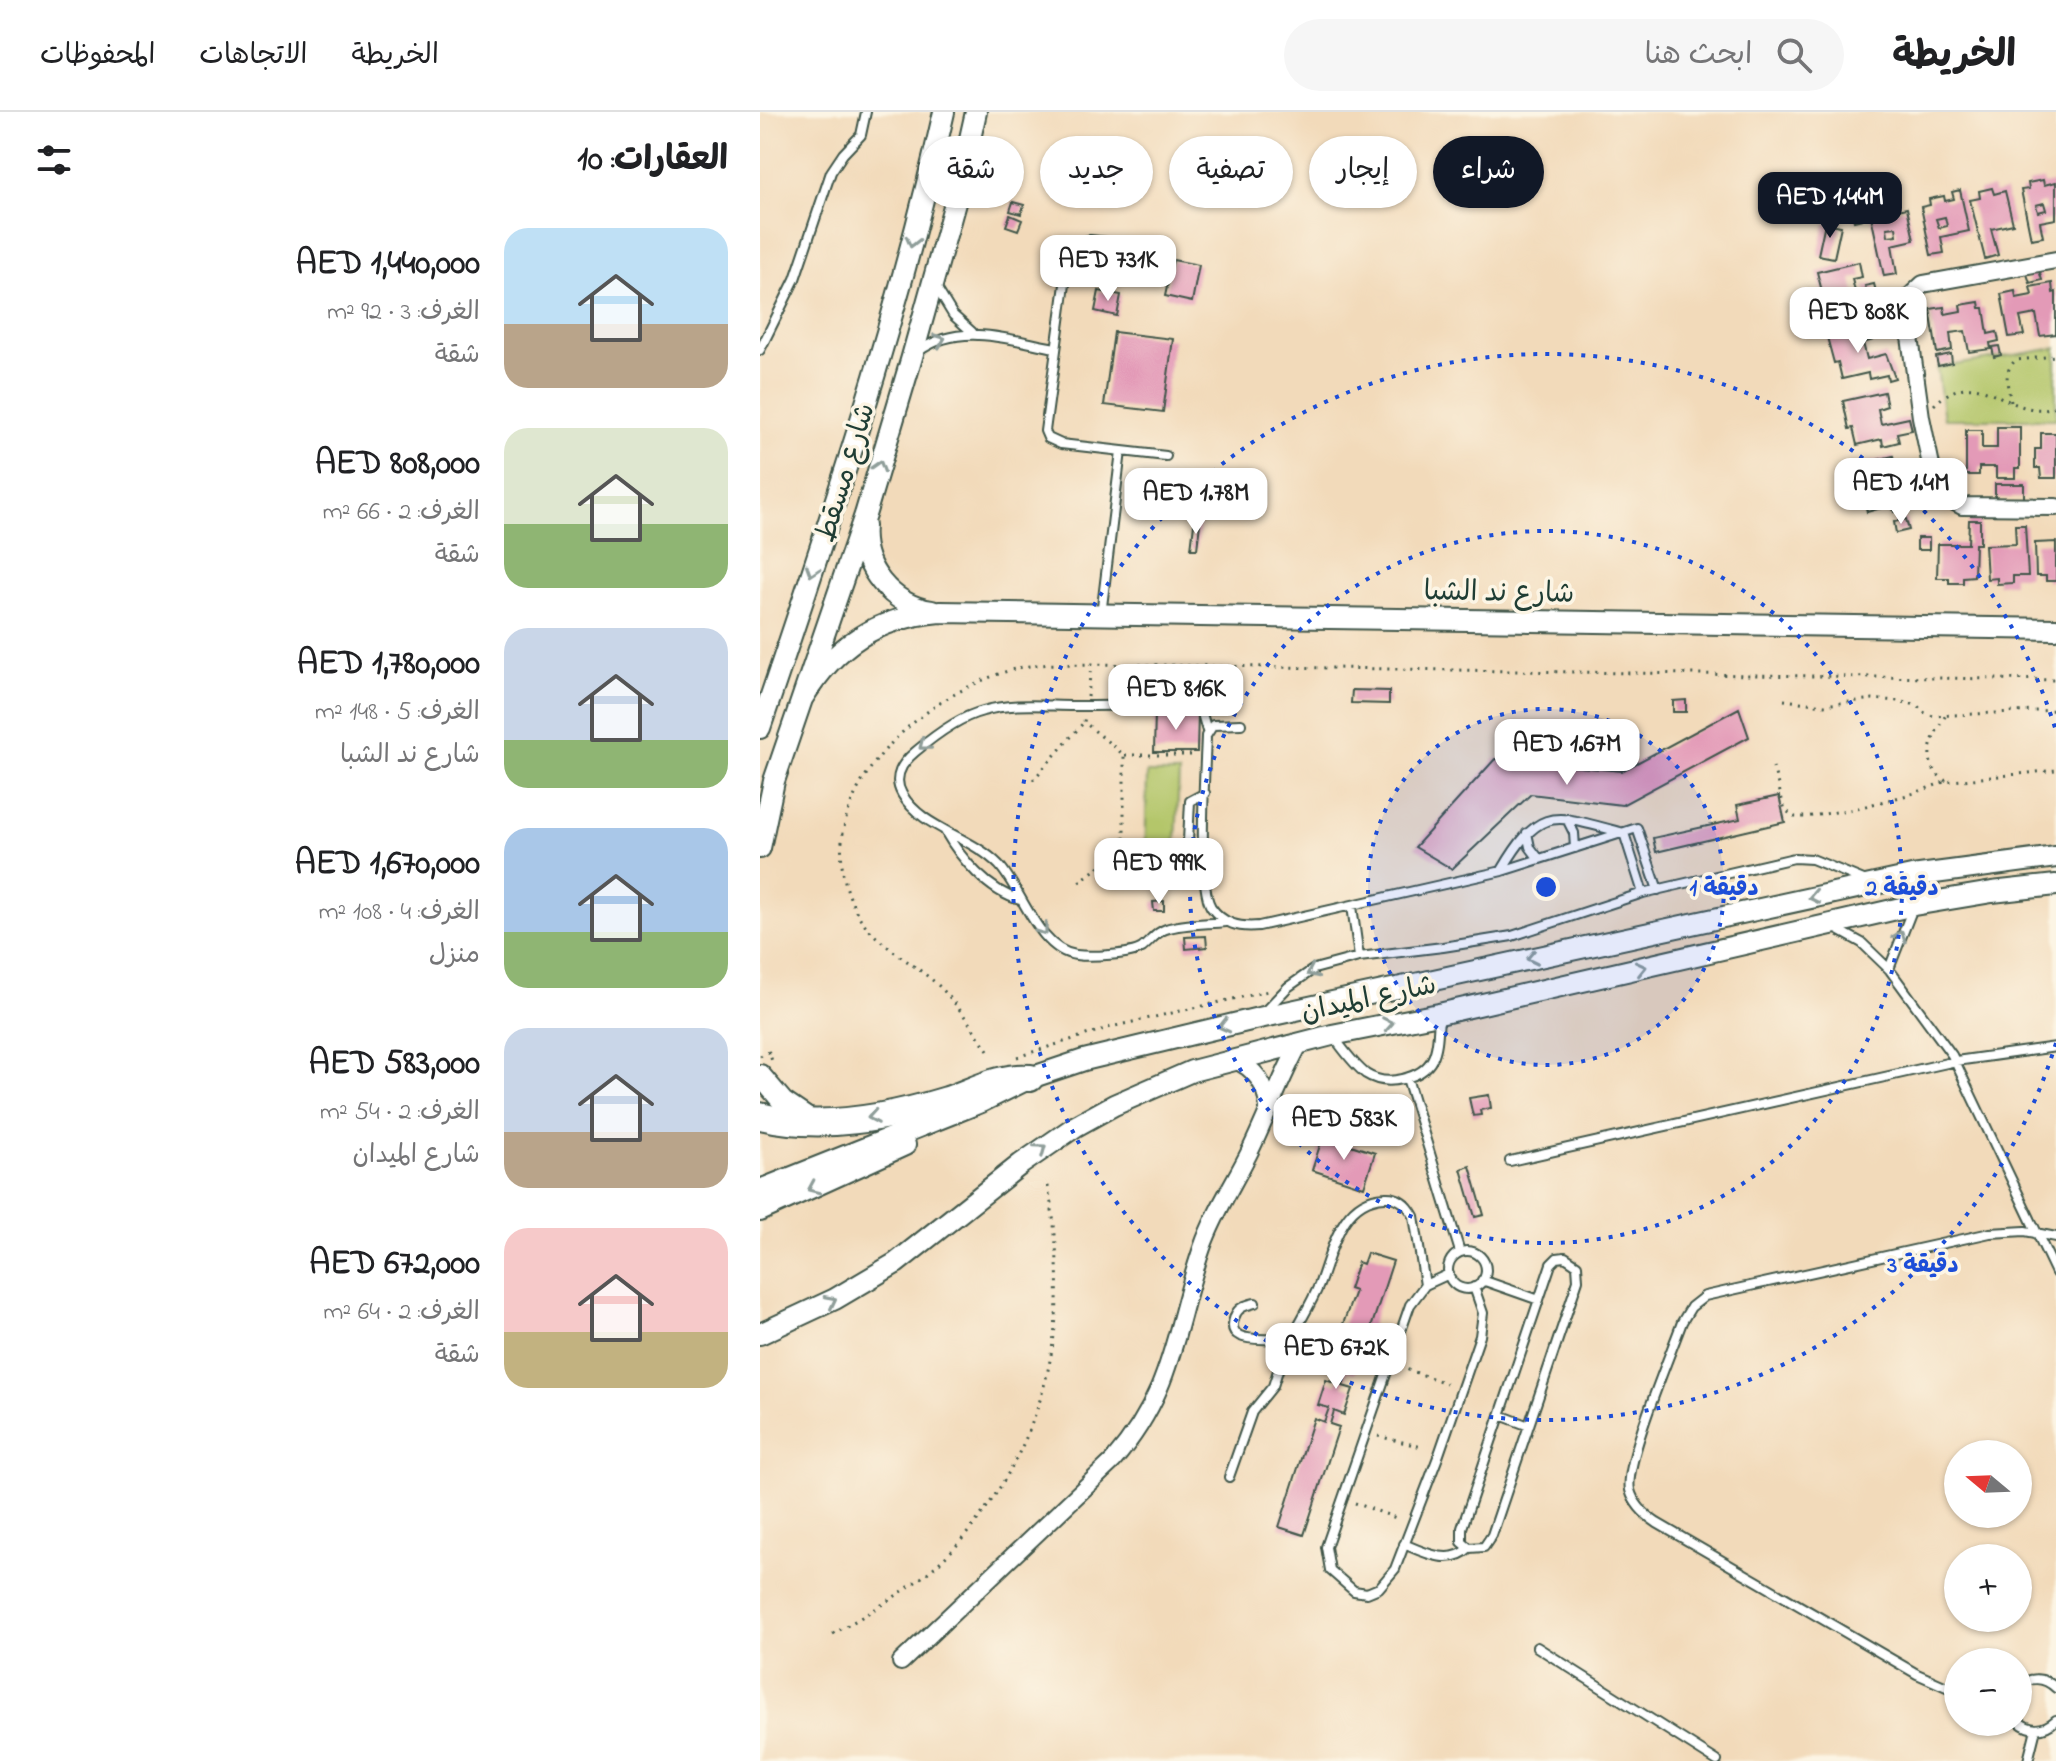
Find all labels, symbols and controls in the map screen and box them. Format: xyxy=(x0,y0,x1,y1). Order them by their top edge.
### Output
search box xyxy=(1284,19,1844,91)
text: الخريطة xyxy=(1892,29,2016,85)
icon: search xyxy=(1772,33,1816,77)
text: ابحث هنا xyxy=(1645,34,1752,78)
text: المحفوظات xyxy=(40,36,155,77)
text: الاتجاهات xyxy=(199,36,307,77)
text: الخريطة xyxy=(351,36,439,77)
text: العقارات: 10 xyxy=(577,136,728,186)
chip: شقة xyxy=(919,136,1024,208)
chip: جديد xyxy=(1040,136,1153,208)
chip: تصفية xyxy=(1169,136,1293,208)
chip: إيجار xyxy=(1309,136,1417,208)
chip: شراء xyxy=(1433,136,1544,208)
icon: filters xyxy=(32,138,76,182)
pin: AED 1.44M xyxy=(1738,172,1922,240)
text: AED 1.44M xyxy=(1776,179,1884,217)
one-way arrow xyxy=(905,235,922,249)
pin: AED 731K xyxy=(1025,235,1191,303)
text: AED 1,440,000 xyxy=(296,240,480,290)
text: AED 731K xyxy=(1058,242,1158,280)
icon: home xyxy=(568,260,664,356)
pin: AED 808K xyxy=(1775,287,1941,355)
text: الغرف: 3 · 92 m² xyxy=(327,294,480,332)
text: AED 808K xyxy=(1808,294,1908,332)
one-way arrow xyxy=(932,333,946,350)
text: شقة xyxy=(435,337,480,375)
street label: شارع مسقط xyxy=(806,398,888,548)
text: AED 808,000 xyxy=(315,440,480,490)
pin: AED 1.4M xyxy=(1818,458,1984,526)
one-way arrow xyxy=(870,459,886,473)
icon: home xyxy=(568,460,664,556)
text: AED 1.4M xyxy=(1852,465,1950,503)
pin: AED 1.78M xyxy=(1104,468,1288,536)
text: AED 1.78M xyxy=(1142,475,1250,513)
text: الغرف: 2 · 66 m² xyxy=(323,494,480,532)
text: شقة xyxy=(435,537,480,575)
one-way arrow xyxy=(806,564,822,578)
street label: شارع ند الشبا xyxy=(1423,572,1575,616)
text: AED 1,780,000 xyxy=(297,640,480,690)
icon: home xyxy=(568,660,664,756)
pin: AED 816K xyxy=(1093,664,1259,732)
text: AED 816K xyxy=(1126,671,1226,709)
text: الغرف: 5 · 148 m² xyxy=(315,694,480,732)
pin: AED 1.67M xyxy=(1475,719,1659,787)
text: AED 1.67M xyxy=(1513,726,1621,764)
one-way arrow xyxy=(918,736,933,750)
text: شارع ند الشبا xyxy=(340,737,480,775)
pin: AED 999K xyxy=(1076,838,1242,906)
text: AED 1,670,000 xyxy=(295,840,480,890)
text: AED 999K xyxy=(1112,845,1206,883)
icon: home xyxy=(568,860,664,956)
text: 1 دقيقة xyxy=(1689,872,1759,907)
text: 2 دقيقة xyxy=(1864,872,1939,907)
centre of rings xyxy=(1532,873,1560,901)
one-way arrow xyxy=(1807,888,1821,905)
text: الغرف: 4 · 108 m² xyxy=(318,894,480,932)
one-way arrow xyxy=(1033,921,1047,936)
one-way arrow xyxy=(1890,930,1907,944)
text: منزل xyxy=(429,937,480,975)
one-way arrow xyxy=(1526,949,1539,966)
one-way arrow xyxy=(1634,960,1648,977)
one-way arrow xyxy=(1305,962,1320,978)
street label: شارع الميدان xyxy=(1298,966,1440,1034)
one-way arrow xyxy=(1217,1017,1231,1034)
one-way arrow xyxy=(1381,1017,1394,1034)
text: AED 583,000 xyxy=(309,1040,480,1090)
icon: home xyxy=(568,1060,664,1156)
text: الغرف: 2 · 54 m² xyxy=(320,1094,480,1132)
pin: AED 583K xyxy=(1261,1094,1427,1162)
text: AED 583K xyxy=(1291,1101,1397,1139)
one-way arrow xyxy=(867,1108,880,1125)
text: شارع الميدان xyxy=(352,1137,480,1175)
one-way arrow xyxy=(1032,1145,1047,1159)
one-way arrow xyxy=(807,1178,821,1194)
text: AED 672,000 xyxy=(309,1240,480,1290)
text: 3 دقيقة xyxy=(1886,1249,1959,1284)
icon: home xyxy=(568,1260,664,1356)
text: الغرف: 2 · 64 m² xyxy=(323,1294,480,1332)
one-way arrow xyxy=(822,1295,837,1311)
pin: AED 672K xyxy=(1253,1323,1419,1391)
text: AED 672K xyxy=(1283,1330,1389,1368)
text: شقة xyxy=(435,1337,480,1375)
north arrow xyxy=(1944,1440,2032,1528)
map controls xyxy=(1944,1440,2032,1736)
button: + xyxy=(1944,1544,2032,1632)
button: − xyxy=(1944,1648,2032,1736)

